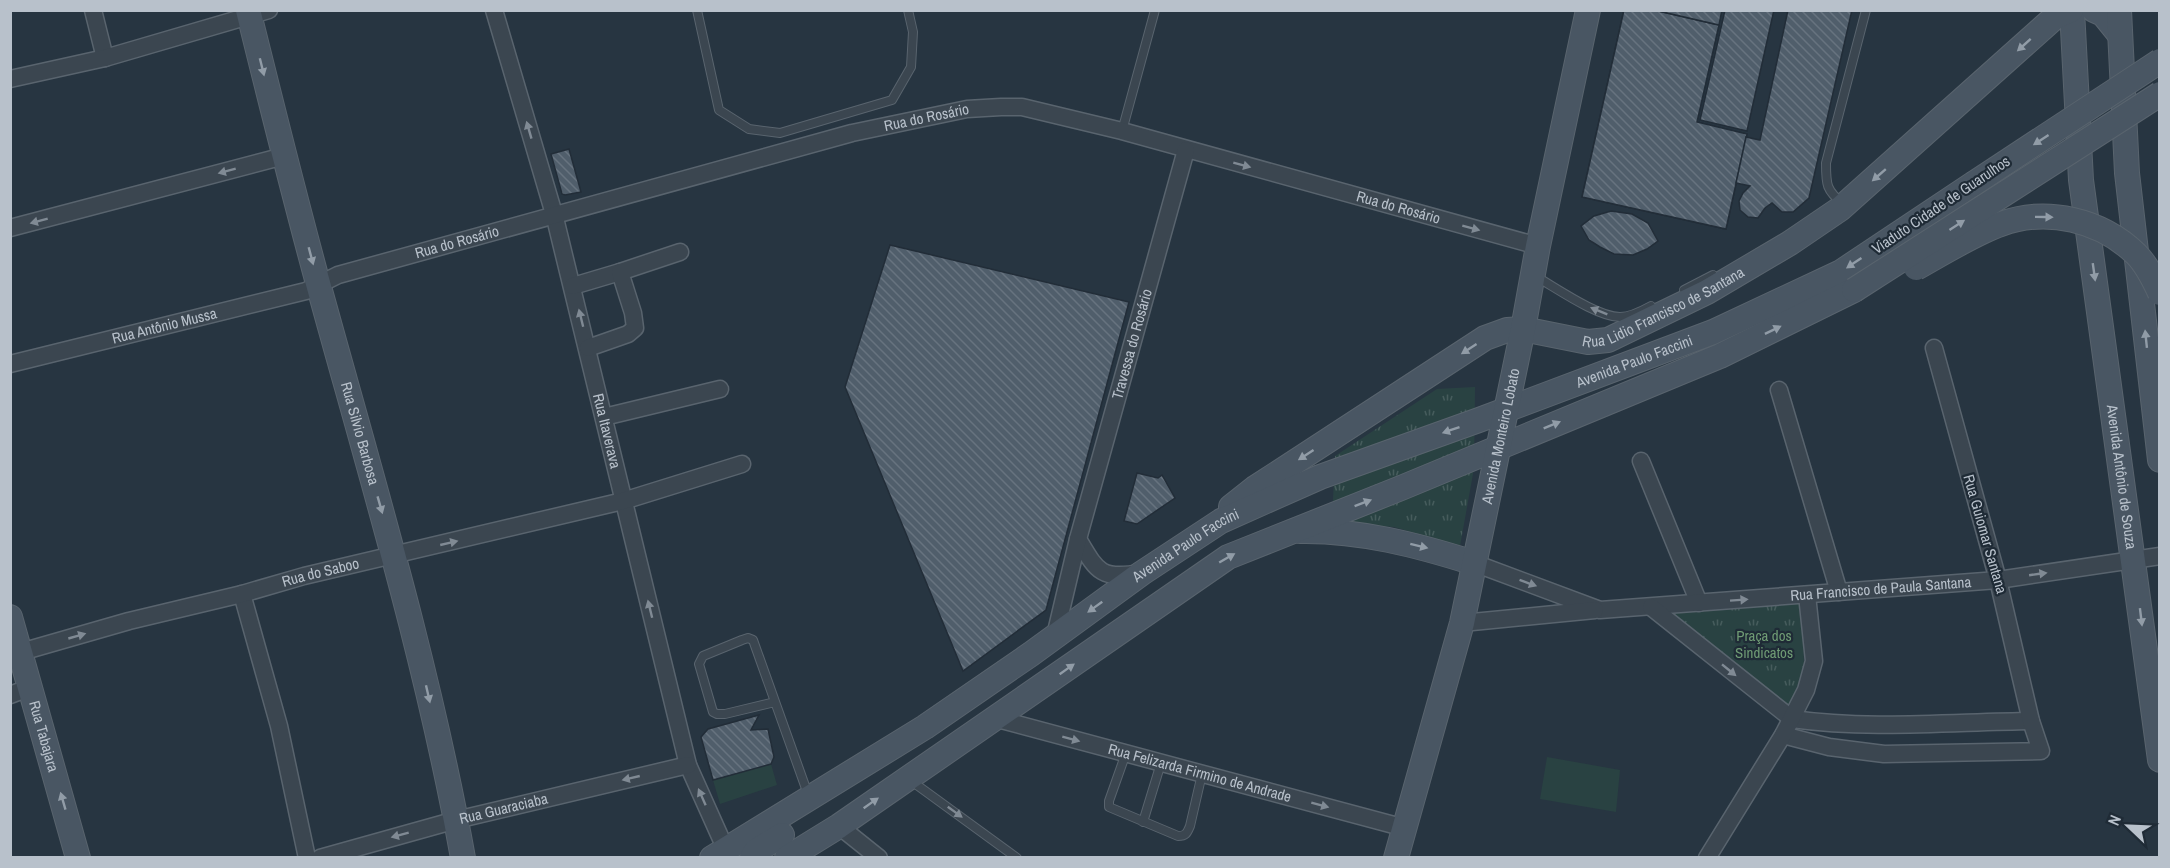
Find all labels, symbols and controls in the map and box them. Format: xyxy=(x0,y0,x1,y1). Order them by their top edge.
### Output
one-way arrow xyxy=(2017,38,2032,51)
one-way arrow xyxy=(258,58,268,77)
street label: Rua do Rosário xyxy=(882,98,971,136)
one-way arrow xyxy=(524,120,533,138)
one-way arrow xyxy=(2032,134,2049,145)
street label: Viaduto Cidade de Guarulhos xyxy=(1867,150,2014,259)
one-way arrow xyxy=(1233,161,1251,171)
one-way arrow xyxy=(218,166,237,176)
one-way arrow xyxy=(1872,168,1887,181)
street label: Rua do Rosário xyxy=(1354,185,1443,229)
one-way arrow xyxy=(2034,212,2053,221)
one-way arrow xyxy=(30,217,48,226)
one-way arrow xyxy=(1948,219,1965,230)
street label: Rua do Rosário xyxy=(412,220,501,263)
one-way arrow xyxy=(1462,223,1480,233)
one-way arrow xyxy=(307,247,316,265)
one-way arrow xyxy=(1847,257,1863,269)
street label: Rua Lidio Francisco de Santana xyxy=(1581,261,1748,352)
one-way arrow xyxy=(2090,263,2099,282)
street label: Travessa do Rosário xyxy=(1106,286,1157,402)
street label: Rua Antônio Mussa xyxy=(110,302,219,348)
one-way arrow xyxy=(1590,305,1608,315)
one-way arrow xyxy=(575,308,585,327)
one-way arrow xyxy=(1764,325,1781,335)
street label: Avenida Paulo Faccini xyxy=(1572,330,1695,393)
one-way arrow xyxy=(2141,330,2151,349)
one-way arrow xyxy=(1461,343,1478,354)
street label: Avenida Monteiro Lobato xyxy=(1476,366,1525,507)
street label: Rua Silvio Barbosa xyxy=(336,379,385,487)
street label: Rua Itaverava xyxy=(588,391,627,471)
street label: Avenida Antônio de Souza xyxy=(2102,402,2142,551)
one-way arrow xyxy=(1543,420,1561,429)
one-way arrow xyxy=(1442,425,1460,435)
one-way arrow xyxy=(1298,449,1314,460)
street label: Rua Guiomar Santana xyxy=(1958,472,2013,596)
one-way arrow xyxy=(376,496,385,514)
one-way arrow xyxy=(1354,497,1372,507)
street label: Avenida Paulo Faccini xyxy=(1127,503,1242,587)
one-way arrow xyxy=(440,537,458,547)
one-way arrow xyxy=(1410,542,1428,552)
street label: Rua do Saboo xyxy=(279,552,361,592)
one-way arrow xyxy=(1219,553,1236,563)
one-way arrow xyxy=(2029,569,2048,578)
street label: Rua Francisco de Paula Santana xyxy=(1789,571,1972,606)
one-way arrow xyxy=(1520,578,1538,588)
one-way arrow xyxy=(1730,595,1749,605)
one-way arrow xyxy=(644,600,654,619)
one-way arrow xyxy=(1087,601,1102,613)
one-way arrow xyxy=(2136,608,2145,627)
park label: Praça dos Sindicatos xyxy=(1735,625,1793,663)
one-way arrow xyxy=(68,631,86,640)
one-way arrow xyxy=(1722,663,1737,675)
one-way arrow xyxy=(1059,664,1075,675)
one-way arrow xyxy=(424,684,433,703)
street label: Rua Tabajara xyxy=(24,698,64,774)
one-way arrow xyxy=(1062,734,1080,744)
street label: Rua Felizarda Firmino de Andrade xyxy=(1106,738,1294,807)
one-way arrow xyxy=(622,774,640,784)
street label: Rua Guaraciaba xyxy=(457,788,550,829)
one-way arrow xyxy=(698,788,707,805)
one-way arrow xyxy=(57,792,67,810)
north arrow xyxy=(2098,796,2158,856)
one-way arrow xyxy=(863,797,879,809)
one-way arrow xyxy=(1311,801,1329,811)
one-way arrow xyxy=(947,806,962,818)
text: N xyxy=(2102,811,2126,829)
one-way arrow xyxy=(391,831,409,841)

